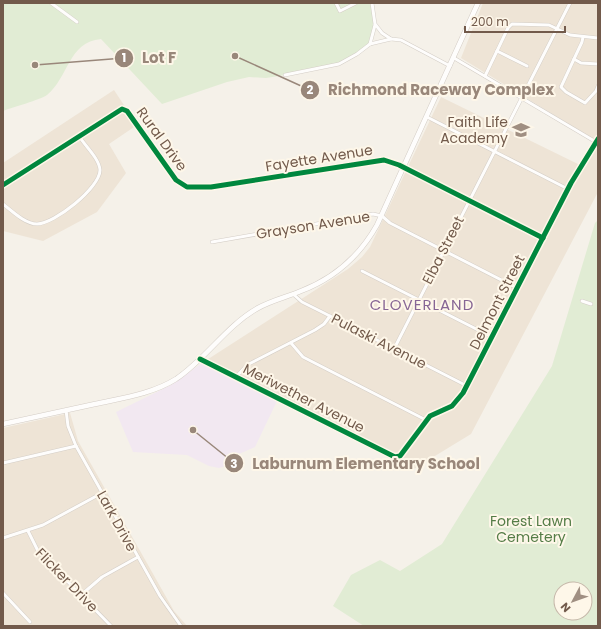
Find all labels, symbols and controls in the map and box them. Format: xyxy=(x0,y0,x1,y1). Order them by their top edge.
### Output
scale bar xyxy=(465,8,565,34)
text: 200 m xyxy=(471,13,509,30)
callout: Lot F xyxy=(114,45,184,72)
text: Lot F xyxy=(142,47,176,68)
text: 1 xyxy=(122,49,126,66)
callout: Richmond Raceway Complex xyxy=(300,77,562,104)
text: Richmond Raceway Complex xyxy=(328,79,554,100)
text: 2 xyxy=(307,81,314,98)
street label: Rural Drive xyxy=(132,103,192,175)
place label: Faith Life Academy xyxy=(440,112,508,148)
school or university icon: Faith Life Academy xyxy=(511,120,531,140)
street label: Fayette Avenue xyxy=(264,140,374,176)
street label: Grayson Avenue xyxy=(255,206,372,244)
street label: Elba Street xyxy=(417,212,469,288)
street label: Delmont Street xyxy=(464,251,530,353)
district label: CLOVERLAND xyxy=(370,294,474,315)
street label: Pulaski Avenue xyxy=(328,308,430,374)
street label: Meriwether Avenue xyxy=(240,359,368,437)
callout: Laburnum Elementary School xyxy=(224,450,488,477)
text: Laburnum Elementary School xyxy=(252,453,480,474)
text: 3 xyxy=(230,455,238,472)
street label: Lark Drive xyxy=(92,487,142,555)
park label: Forest Lawn Cemetery xyxy=(490,511,572,547)
street label: Flicker Drive xyxy=(31,543,103,617)
north arrow xyxy=(553,581,593,621)
text: N xyxy=(557,599,574,616)

